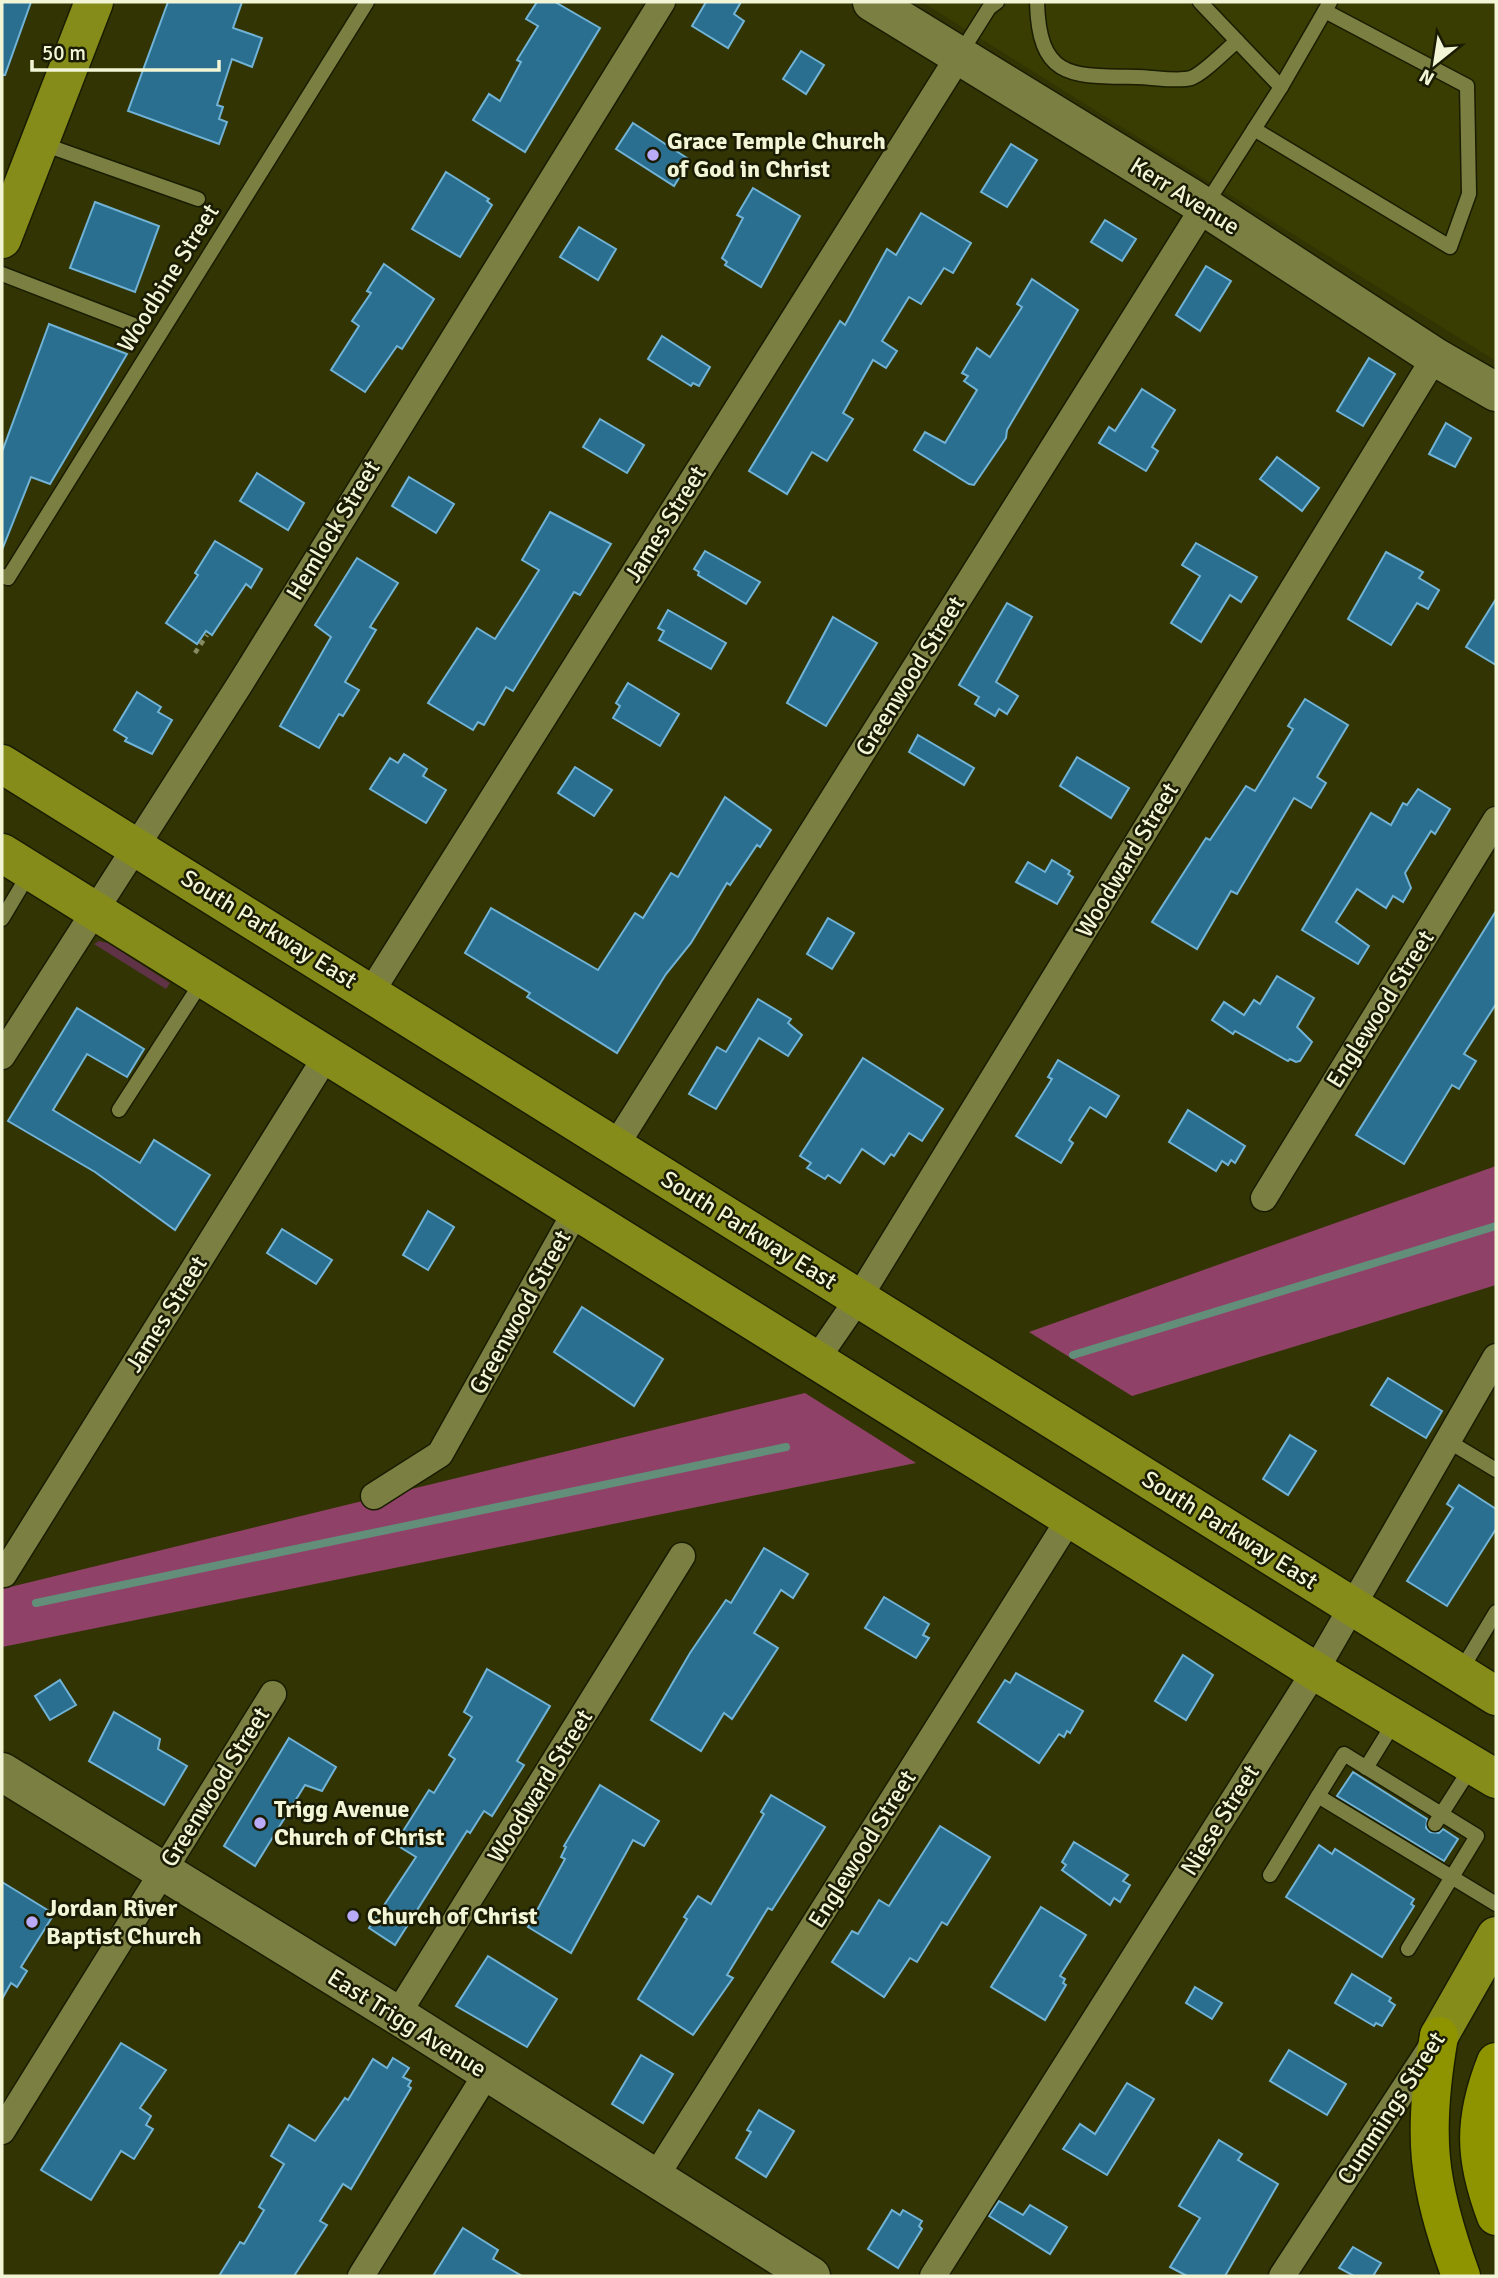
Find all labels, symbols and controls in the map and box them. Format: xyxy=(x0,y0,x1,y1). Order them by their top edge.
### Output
scale bar xyxy=(32,28,219,72)
north arrow xyxy=(1400,28,1470,98)
text: 50 m xyxy=(42,40,86,66)
text: N xyxy=(1415,63,1439,91)
place label: Grace Temple Church of God in Christ xyxy=(667,126,886,184)
marker: Grace Temple Church of God in Christ xyxy=(645,147,661,163)
street label: Kerr Avenue xyxy=(1124,150,1246,242)
street label: Woodbine Street xyxy=(110,198,226,358)
street label: Hemlock Street xyxy=(280,455,386,605)
street label: James Street xyxy=(617,460,713,588)
street label: Greenwood Street xyxy=(849,590,971,762)
street label: Woodward Street xyxy=(1069,777,1185,943)
street label: South Parkway East xyxy=(175,863,363,995)
street label: Englewood Street xyxy=(1319,925,1441,1093)
street label: South Parkway East xyxy=(655,1164,843,1296)
street label: Greenwood Street xyxy=(463,1225,577,1399)
street label: James Street xyxy=(118,1250,214,1378)
street label: South Parkway East xyxy=(1136,1464,1324,1596)
street label: Greenwood Street xyxy=(154,1701,276,1873)
street label: Woodward Street xyxy=(481,1704,599,1868)
street label: Niese Street xyxy=(1174,1759,1266,1881)
street label: Englewood Street xyxy=(801,1765,923,1933)
place label: Trigg Avenue Church of Christ xyxy=(274,1794,445,1852)
marker: Trigg Avenue Church of Christ xyxy=(252,1815,268,1831)
place label: Jordan River Baptist Church xyxy=(46,1893,201,1951)
place label: Church of Christ xyxy=(367,1901,538,1931)
marker: Church of Christ xyxy=(345,1908,361,1924)
marker: Jordan River Baptist Church xyxy=(24,1914,40,1930)
street label: East Trigg Avenue xyxy=(322,1962,492,2084)
street label: Cummings Street xyxy=(1330,2026,1452,2190)

